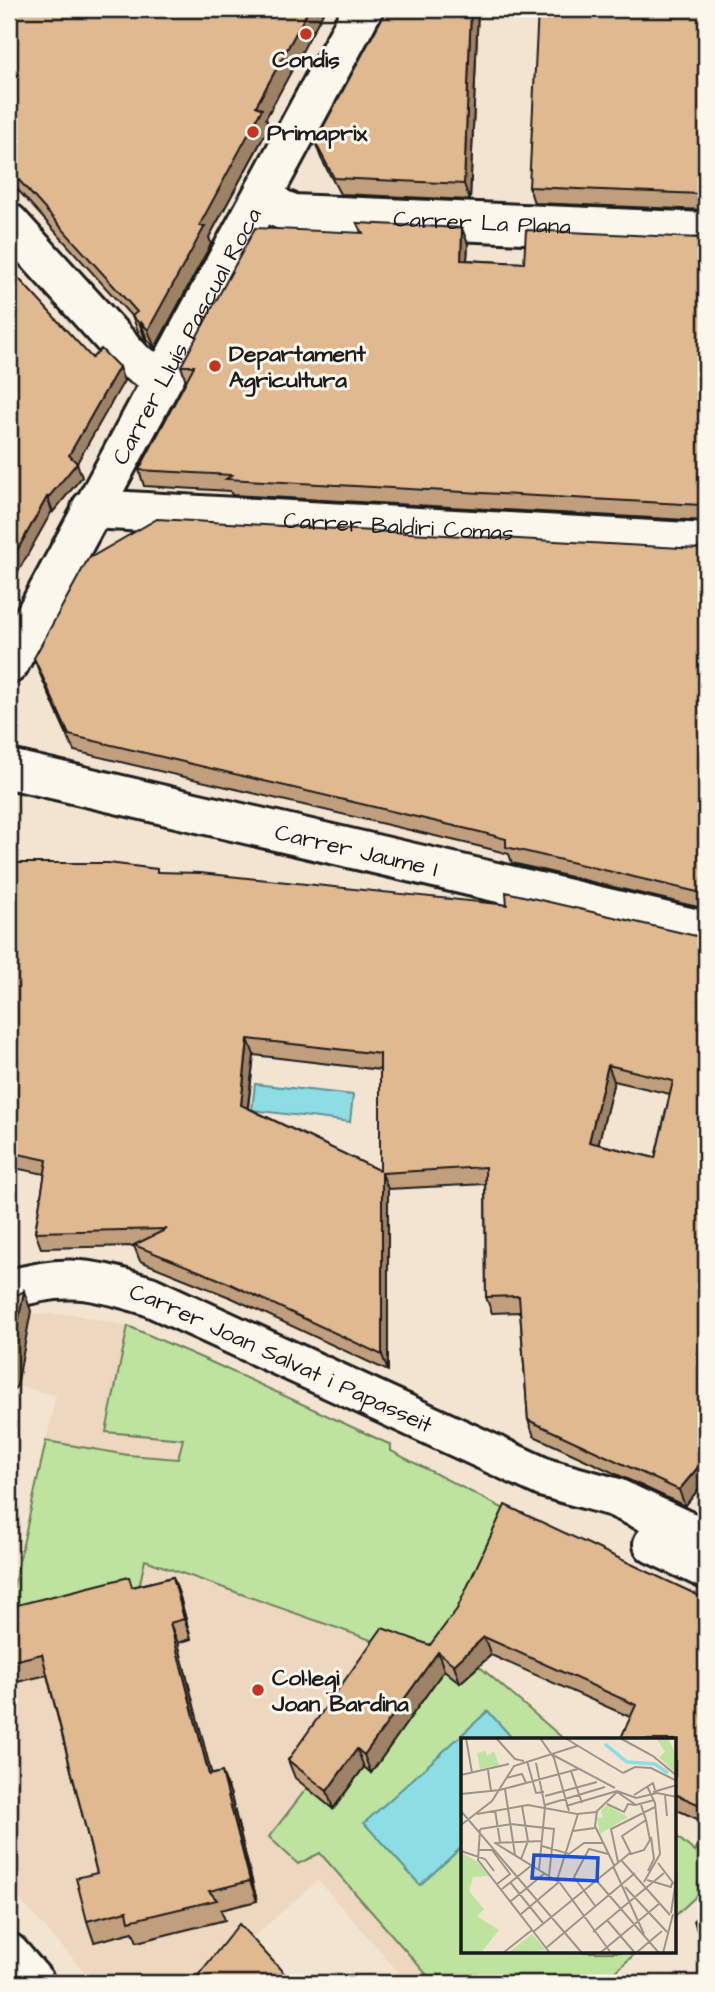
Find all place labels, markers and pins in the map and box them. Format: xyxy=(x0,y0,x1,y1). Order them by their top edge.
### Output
marker: Condis xyxy=(298,26,314,42)
place label: Condis xyxy=(272,44,340,76)
place label: Primaprix xyxy=(267,117,368,149)
marker: Primaprix xyxy=(245,124,261,140)
place label: Departament Agricultura xyxy=(229,338,366,397)
marker: Departament Agricultura xyxy=(207,358,223,374)
place label: Col·legi Joan Bardina xyxy=(271,1662,409,1720)
marker: Col·legi Joan Bardina xyxy=(250,1682,266,1698)

